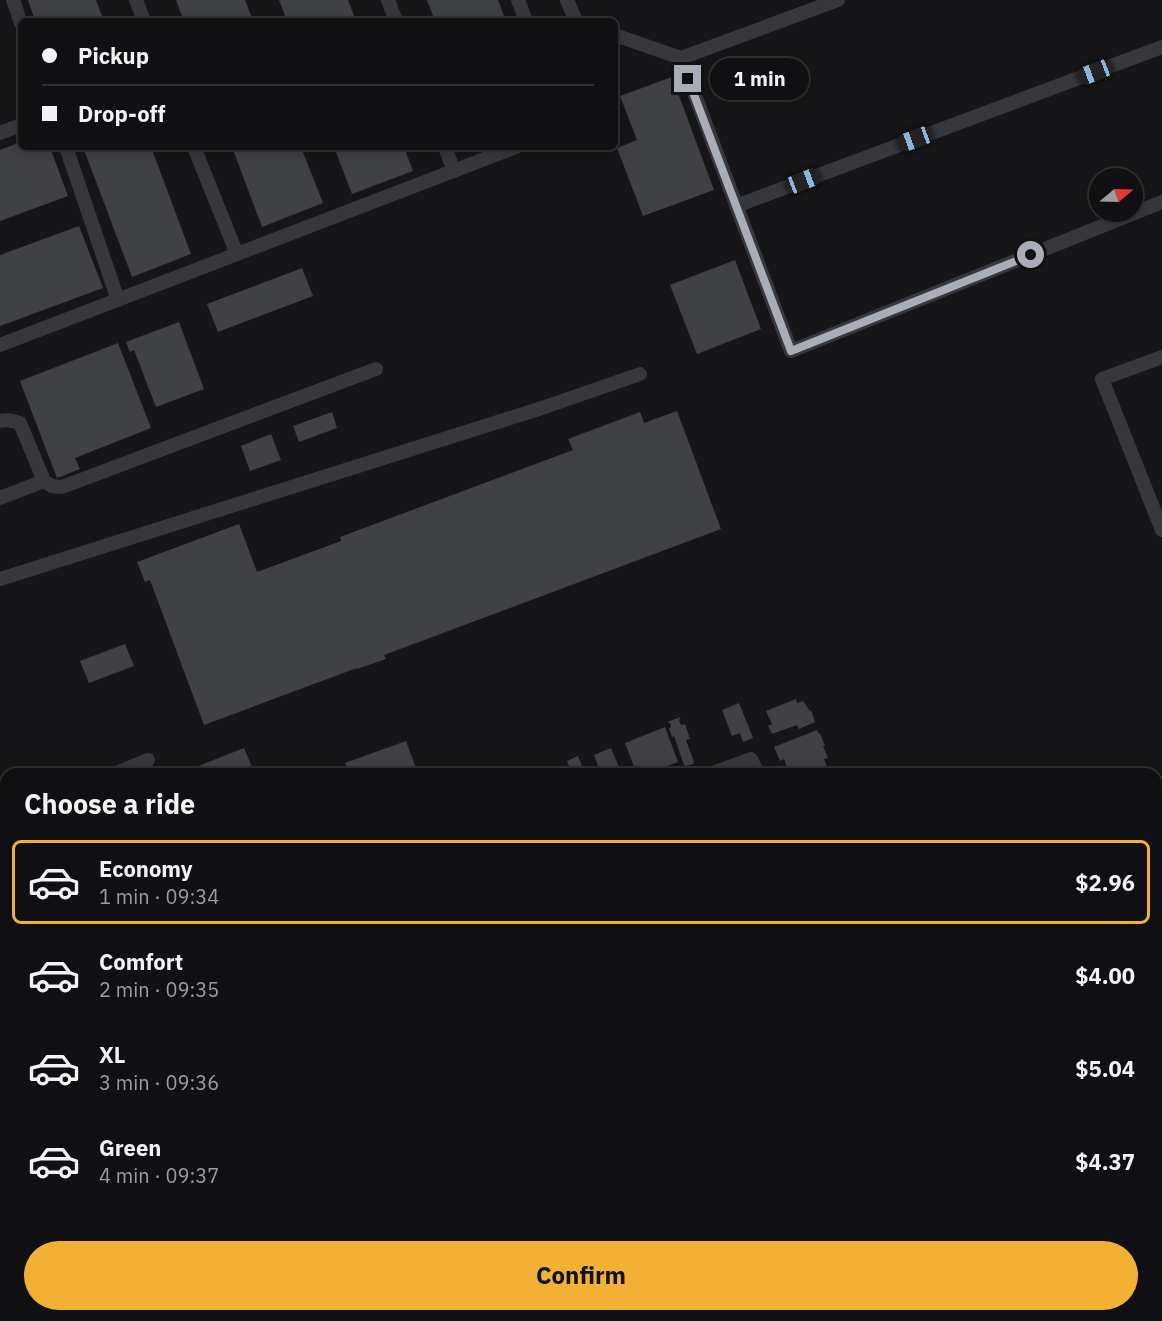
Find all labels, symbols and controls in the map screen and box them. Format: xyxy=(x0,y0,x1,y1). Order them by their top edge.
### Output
text: Pickup xyxy=(78,41,149,70)
car xyxy=(1075,57,1115,87)
callout: 1 min xyxy=(709,58,808,100)
route end xyxy=(674,65,701,92)
text: 1 min xyxy=(733,65,786,92)
text: Drop-off xyxy=(78,99,165,128)
car xyxy=(895,124,935,154)
car xyxy=(783,166,823,196)
north arrow xyxy=(1089,168,1143,222)
map controls xyxy=(1089,168,1143,222)
route start xyxy=(1017,241,1044,268)
text: Choose a ride xyxy=(24,786,195,821)
text: Economy xyxy=(99,854,193,883)
icon: car xyxy=(27,855,81,909)
text: $2.96 xyxy=(1075,868,1135,897)
text: 1 min · 09:34 xyxy=(99,883,219,910)
text: Comfort xyxy=(99,947,183,976)
icon: car xyxy=(27,948,81,1002)
text: $4.00 xyxy=(1075,961,1135,990)
text: 2 min · 09:35 xyxy=(99,976,219,1003)
text: XL xyxy=(99,1040,125,1069)
icon: car xyxy=(27,1041,81,1095)
text: $5.04 xyxy=(1075,1054,1135,1083)
text: 3 min · 09:36 xyxy=(99,1069,219,1096)
text: Green xyxy=(99,1133,161,1162)
icon: car xyxy=(27,1134,81,1188)
text: $4.37 xyxy=(1075,1147,1135,1176)
text: 4 min · 09:37 xyxy=(99,1162,219,1189)
button: Confirm xyxy=(24,1241,1138,1310)

